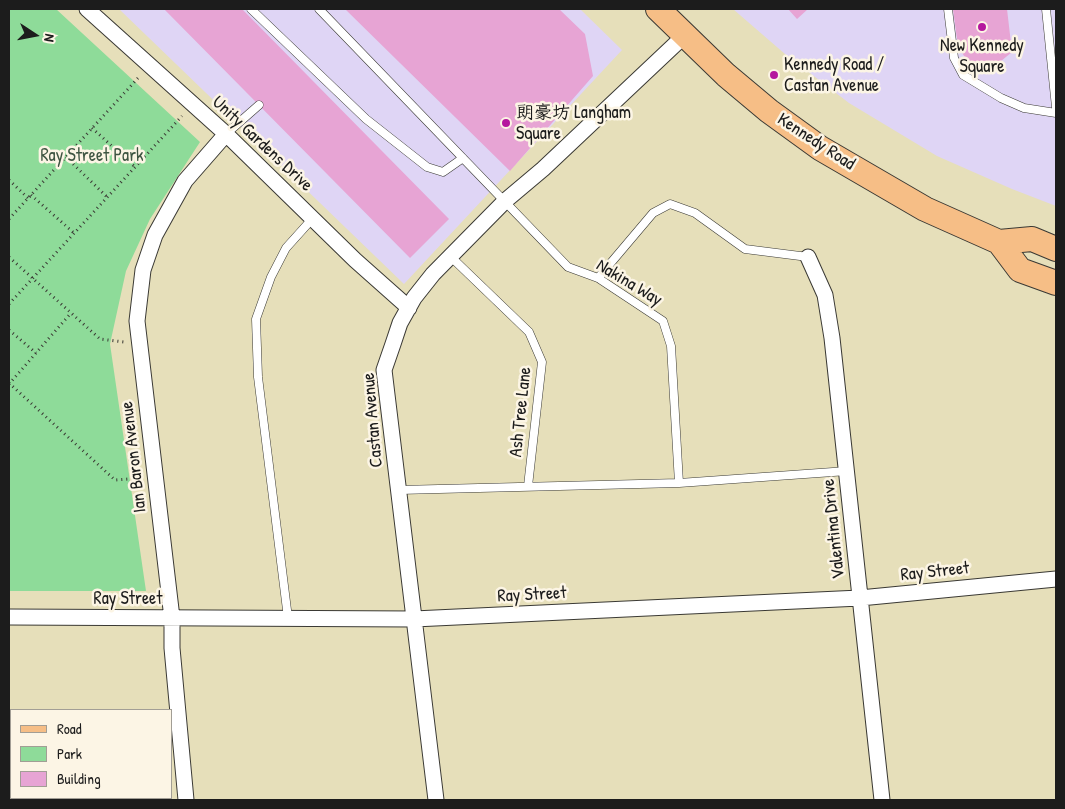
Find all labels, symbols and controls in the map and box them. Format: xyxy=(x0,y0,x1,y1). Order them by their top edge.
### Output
north arrow xyxy=(10,10,60,60)
marker: New Kennedy Square xyxy=(976,21,988,33)
text: N xyxy=(40,32,60,43)
place label: New Kennedy Square xyxy=(940,35,1024,78)
place label: Kennedy Road / Castan Avenue xyxy=(784,54,884,96)
marker: Kennedy Road / Castan Avenue xyxy=(768,69,780,81)
street label: Unity Gardens Drive xyxy=(207,92,317,196)
place label: 朗豪坊 Langham Square xyxy=(516,102,631,144)
street label: Kennedy Road xyxy=(773,109,859,175)
marker: 朗豪坊 Langham Square xyxy=(500,117,512,129)
park label: Ray Street Park xyxy=(40,145,144,167)
street label: Nakina Way xyxy=(592,255,666,311)
street label: Ash Tree Lane xyxy=(506,366,536,458)
street label: Castan Avenue xyxy=(358,372,388,468)
street label: Ian Baron Avenue xyxy=(116,400,152,514)
street label: Valentina Drive xyxy=(818,478,850,580)
street label: Ray Street xyxy=(900,558,970,586)
street label: Ray Street xyxy=(497,582,567,608)
street label: Ray Street xyxy=(94,588,162,610)
legend xyxy=(10,709,172,799)
text: Road xyxy=(57,718,82,739)
text: Park xyxy=(57,743,82,764)
text: Building xyxy=(57,768,101,789)

